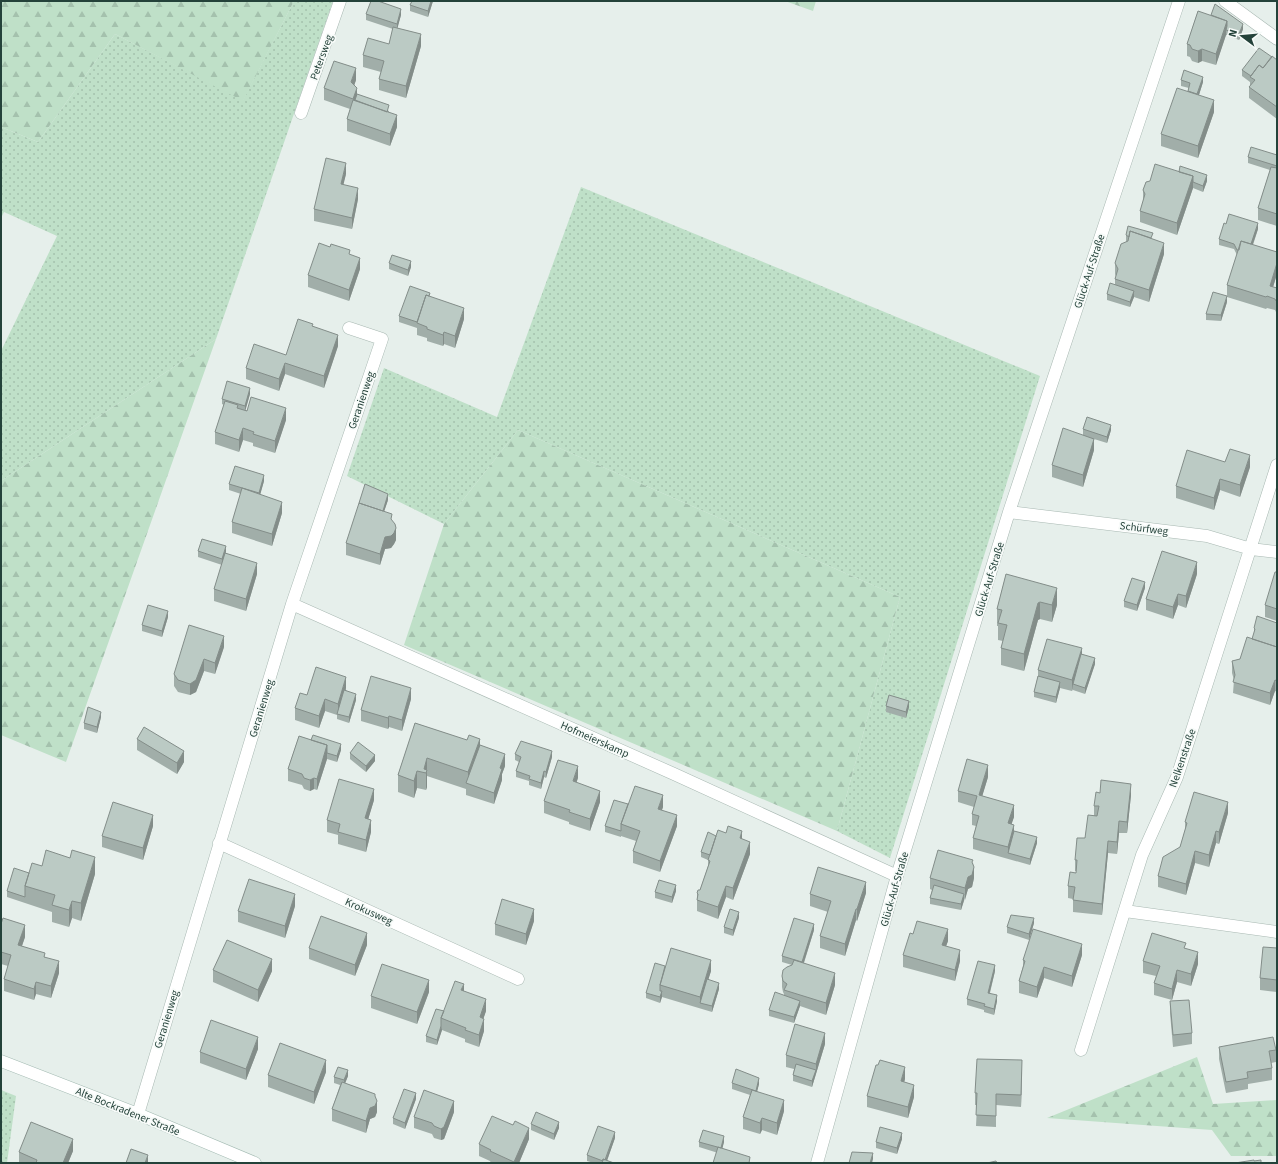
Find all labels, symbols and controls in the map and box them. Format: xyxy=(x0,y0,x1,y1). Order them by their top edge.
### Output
north arrow xyxy=(1222,16,1262,56)
text: N xyxy=(1225,28,1241,39)
street label: Petersweg xyxy=(306,32,337,82)
street label: Glück-Auf-Straße xyxy=(1070,232,1109,310)
street label: Geranienweg xyxy=(345,369,379,431)
street label: Schürfweg xyxy=(1119,518,1169,539)
street label: Glück-Auf-Straße xyxy=(971,539,1008,618)
street label: Geranienweg xyxy=(245,677,278,739)
street label: Hofmeierskamp xyxy=(558,718,631,761)
street label: Nelkenstraße xyxy=(1165,726,1200,789)
street label: Glück-Auf-Straße xyxy=(877,849,913,928)
street label: Krokusweg xyxy=(343,894,395,929)
street label: Geranienweg xyxy=(150,988,183,1050)
street label: Alte Bockradener Straße xyxy=(73,1084,183,1139)

